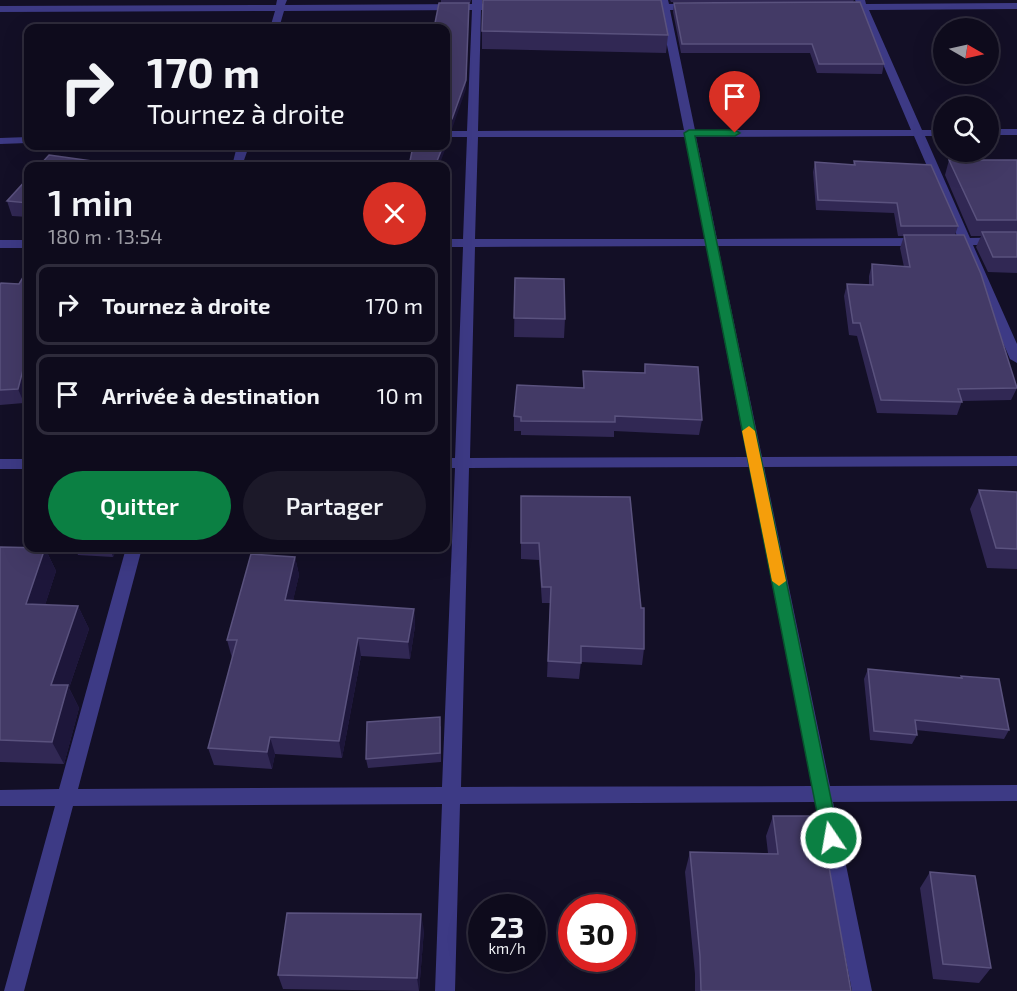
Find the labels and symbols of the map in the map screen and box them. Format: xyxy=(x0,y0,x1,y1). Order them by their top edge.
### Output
north arrow xyxy=(933,18,999,84)
pin xyxy=(709,71,760,133)
position arrow xyxy=(799,806,863,870)
speed limit sign: 30 xyxy=(558,894,636,972)

